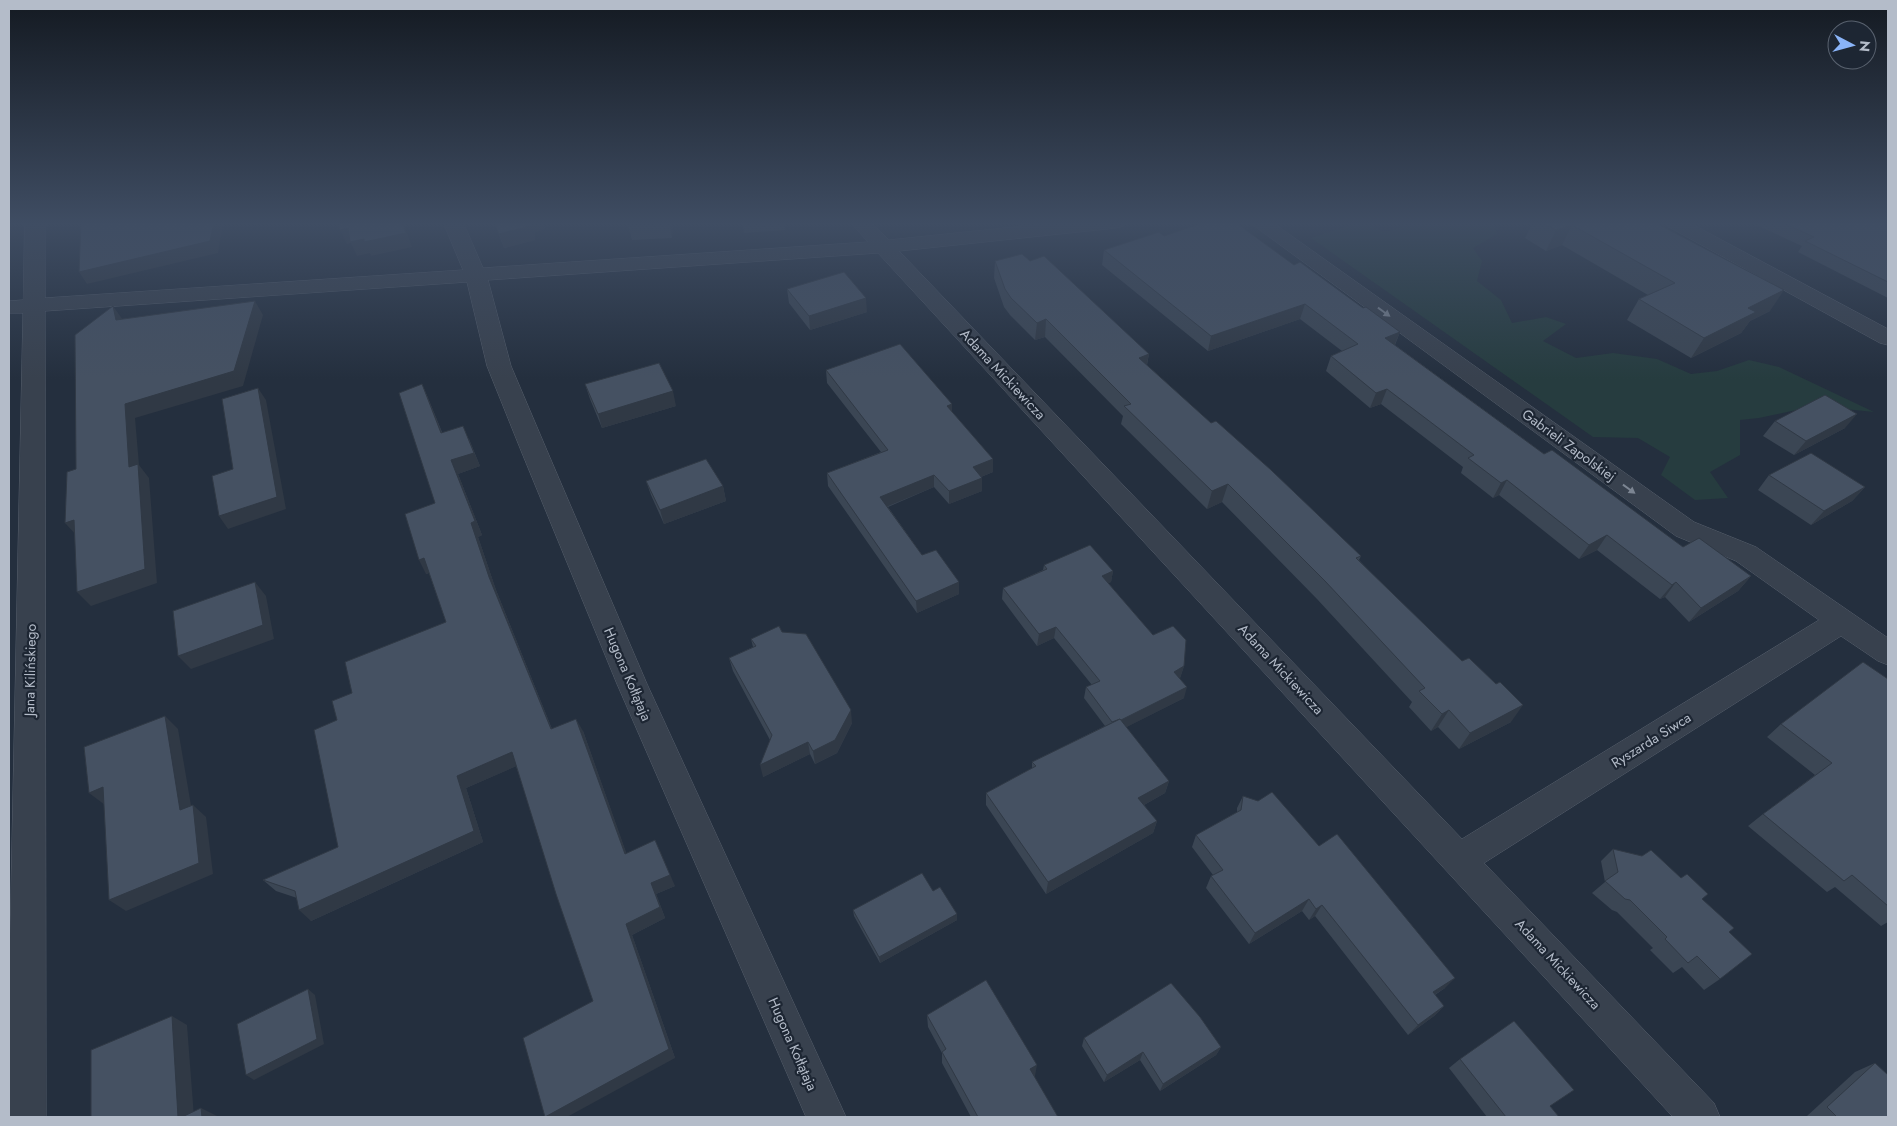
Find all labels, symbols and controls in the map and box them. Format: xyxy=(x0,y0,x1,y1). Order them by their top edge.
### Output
north arrow xyxy=(1827,20,1877,70)
text: N xyxy=(1854,40,1875,53)
one-way arrow xyxy=(1377,307,1391,317)
street label: Adama Mickiewicza xyxy=(956,324,1050,424)
street label: Gabrieli Zapolskiej xyxy=(1518,404,1620,486)
one-way arrow xyxy=(1622,484,1636,494)
street label: Adama Mickiewicza xyxy=(1234,619,1328,719)
street label: Jana Kilińskiego xyxy=(19,623,41,718)
street label: Hugona Kołłątaja xyxy=(599,624,657,724)
street label: Ryszarda Siwca xyxy=(1607,708,1695,772)
street label: Adama Mickiewicza xyxy=(1511,914,1605,1014)
street label: Hugona Kołłątaja xyxy=(764,994,822,1094)

